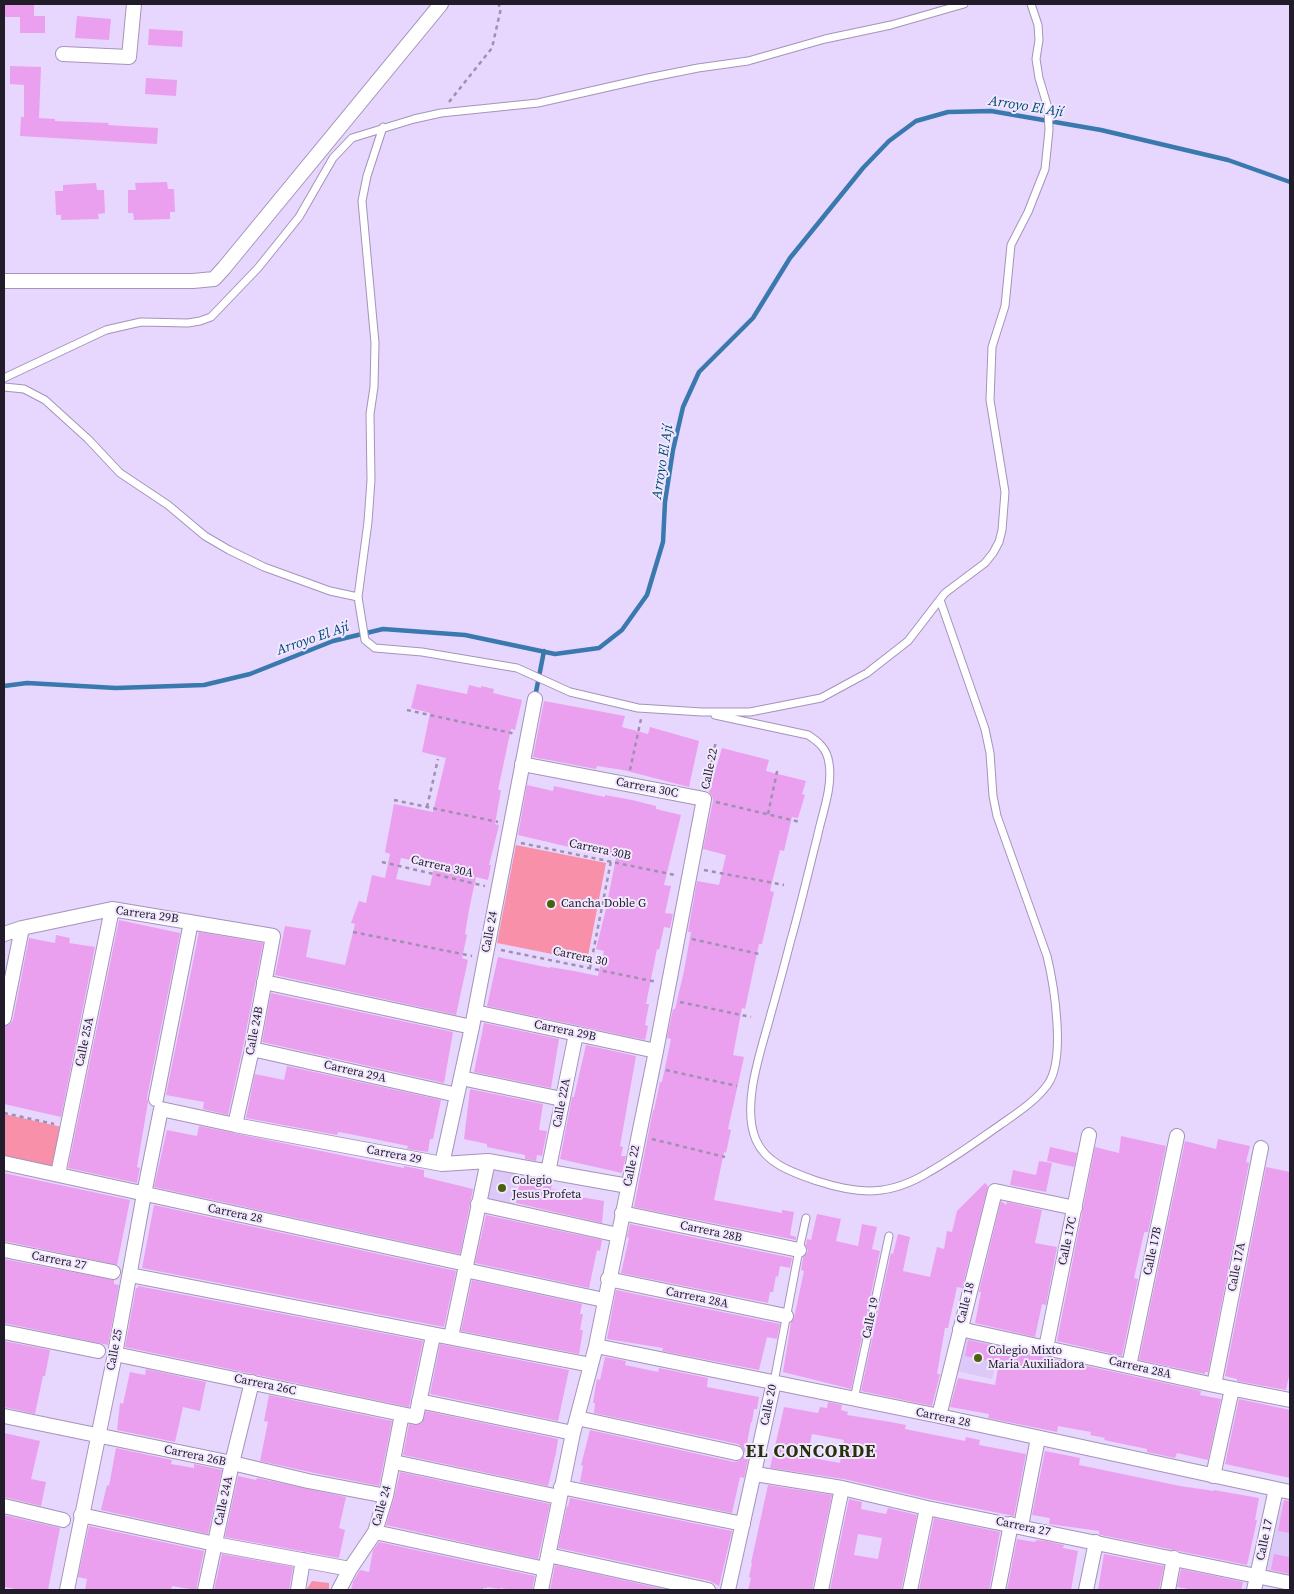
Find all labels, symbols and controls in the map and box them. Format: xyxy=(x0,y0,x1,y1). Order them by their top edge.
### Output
water label: Arroyo El Ají xyxy=(987,93,1065,121)
water label: Arroyo El Ají xyxy=(649,423,677,501)
water label: Arroyo El Ají xyxy=(275,619,351,659)
street label: Calle 22 xyxy=(699,747,721,791)
street label: Carrera 30C xyxy=(615,775,679,801)
street label: Carrera 30B xyxy=(568,836,632,864)
street label: Carrera 30A xyxy=(409,853,475,881)
place label: Cancha Doble G xyxy=(561,897,646,911)
marker: Cancha Doble G xyxy=(545,898,557,910)
street label: Carrera 29B xyxy=(115,903,179,927)
street label: Calle 24 xyxy=(479,910,501,954)
street label: Carrera 30 xyxy=(551,944,609,970)
street label: Calle 24B xyxy=(243,1005,267,1057)
street label: Calle 25A xyxy=(73,1016,97,1068)
street label: Carrera 29B xyxy=(533,1017,597,1045)
street label: Carrera 29A xyxy=(322,1058,388,1086)
street label: Calle 22A xyxy=(550,1077,574,1129)
street label: Carrera 29 xyxy=(365,1143,423,1167)
street label: Calle 22 xyxy=(621,1144,643,1188)
place label: Colegio Jesus Profeta xyxy=(512,1174,581,1202)
marker: Colegio Jesus Profeta xyxy=(496,1182,508,1194)
street label: Carrera 28 xyxy=(206,1201,264,1227)
street label: Calle 17C xyxy=(1056,1215,1080,1267)
street label: Carrera 28B xyxy=(679,1218,743,1246)
street label: Calle 17B xyxy=(1141,1225,1165,1277)
street label: Calle 17A xyxy=(1225,1241,1249,1293)
street label: Carrera 27 xyxy=(30,1249,88,1273)
street label: Calle 18 xyxy=(954,1281,978,1325)
street label: Carrera 28A xyxy=(664,1284,730,1312)
street label: Calle 19 xyxy=(860,1296,882,1340)
street label: Calle 25 xyxy=(104,1328,126,1372)
place label: Colegio Mixto Maria Auxiliadora xyxy=(988,1344,1084,1372)
marker: Colegio Mixto Maria Auxiliadora xyxy=(972,1352,984,1364)
street label: Carrera 28A xyxy=(1107,1354,1173,1382)
street label: Carrera 26C xyxy=(233,1371,297,1399)
street label: Calle 20 xyxy=(758,1383,780,1427)
street label: Carrera 28 xyxy=(914,1405,972,1431)
district label: EL CONCORDE xyxy=(744,1441,878,1463)
street label: Carrera 26B xyxy=(163,1442,227,1470)
street label: Calle 24A xyxy=(212,1475,236,1527)
street label: Calle 24 xyxy=(369,1484,395,1528)
street label: Carrera 27 xyxy=(994,1514,1052,1540)
street label: Calle 17 xyxy=(1254,1518,1276,1562)

